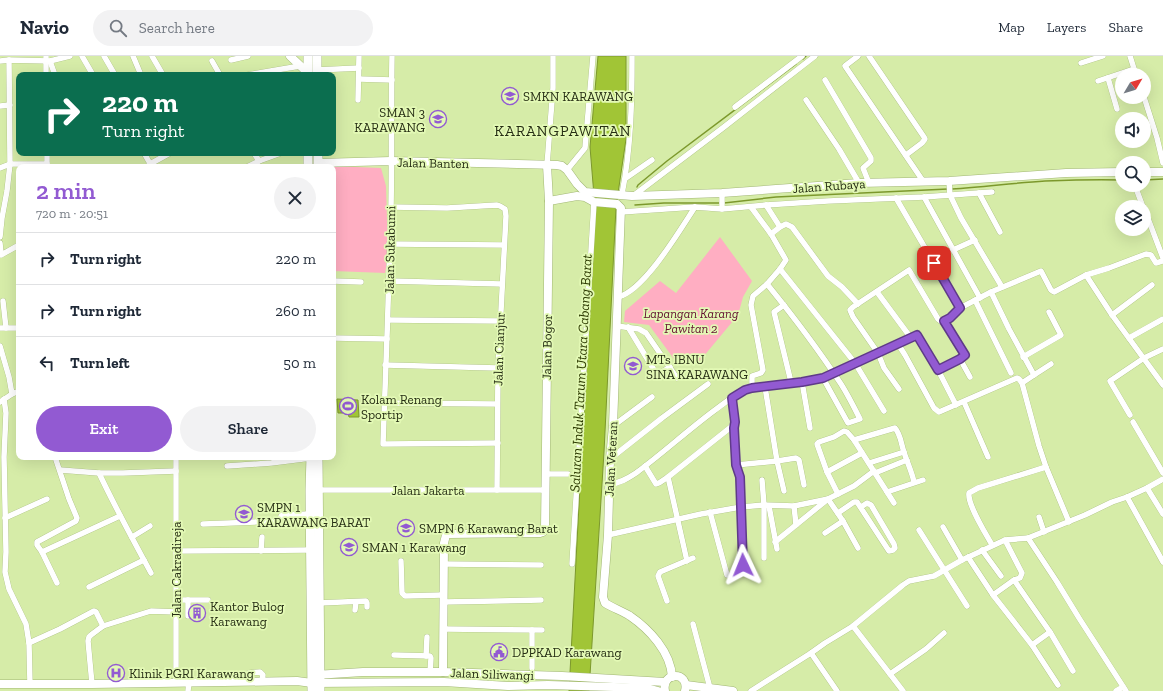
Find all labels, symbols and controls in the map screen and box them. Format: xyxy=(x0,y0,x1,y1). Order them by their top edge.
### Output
search box xyxy=(93,10,373,46)
text: Navio xyxy=(20,16,69,39)
icon: search xyxy=(107,17,129,39)
text: Search here xyxy=(139,19,215,37)
text: Map xyxy=(998,19,1025,36)
text: Layers xyxy=(1047,19,1086,36)
text: Share xyxy=(1108,19,1143,36)
north arrow xyxy=(1115,68,1151,104)
map controls xyxy=(1115,68,1151,236)
text: 220 m xyxy=(102,86,178,119)
school or university icon: SMKN KARAWANG xyxy=(500,86,520,106)
icon: right xyxy=(36,88,88,140)
place label: SMKN KARAWANG xyxy=(523,89,633,104)
place label: SMAN 3 KARAWANG xyxy=(354,105,425,135)
school or university icon: SMAN 3 KARAWANG xyxy=(428,109,448,129)
button: sound xyxy=(1115,112,1151,148)
text: Turn right xyxy=(102,120,184,142)
district label: KARANGPAWITAN xyxy=(494,122,632,140)
street label: Jalan Banten xyxy=(397,155,470,171)
button: search xyxy=(1115,156,1151,192)
text: 2 min xyxy=(36,176,96,205)
street label: Jalan Rubaya xyxy=(792,176,867,196)
button: close xyxy=(274,177,316,219)
button: layers xyxy=(1115,200,1151,236)
street label: Jalan Sukabumi xyxy=(382,205,398,294)
text: 720 m · 20:51 xyxy=(36,206,108,221)
pin xyxy=(917,246,951,280)
icon: right xyxy=(36,248,58,270)
text: Turn right xyxy=(70,250,141,268)
text: 220 m xyxy=(276,250,316,268)
icon: arrive xyxy=(923,252,945,274)
water label: Saluran Induk Tarum Utara Cabang Barat xyxy=(566,253,596,493)
icon: right xyxy=(36,300,58,322)
text: Turn right xyxy=(70,302,141,320)
text: 260 m xyxy=(275,302,316,320)
park label: Lapangan Karang Pawitan 2 xyxy=(643,306,739,336)
street label: Jalan Cianjur xyxy=(490,312,509,386)
street label: Jalan Bogor xyxy=(539,314,555,380)
icon: left xyxy=(36,352,58,374)
place label: MTs IBNU SINA KARAWANG xyxy=(646,352,748,382)
text: Turn left xyxy=(70,354,130,372)
text: 50 m xyxy=(283,354,316,372)
school or university icon: MTs IBNU SINA KARAWANG xyxy=(623,356,643,376)
place label: Kolam Renang Sportip xyxy=(361,392,442,422)
sports icon: Kolam Renang Sportip xyxy=(338,396,358,416)
button: Exit xyxy=(36,406,172,452)
button: Share xyxy=(180,406,316,452)
street label: Jalan Veteran xyxy=(602,420,620,497)
street label: Jalan Jakarta xyxy=(391,483,465,498)
place label: SMPN 1 KARAWANG BARAT xyxy=(257,500,370,530)
school or university icon: SMPN 1 KARAWANG BARAT xyxy=(234,504,254,524)
school or university icon: SMPN 6 Karawang Barat xyxy=(396,518,416,538)
street label: Jalan Cakradireja xyxy=(169,521,185,619)
place label: SMPN 6 Karawang Barat xyxy=(419,521,558,536)
school or university icon: SMAN 1 Karawang xyxy=(339,537,359,557)
place label: SMAN 1 Karawang xyxy=(362,540,466,555)
position arrow xyxy=(722,544,764,586)
place label: Kantor Bulog Karawang xyxy=(210,599,284,629)
building icon: Kantor Bulog Karawang xyxy=(187,603,207,623)
public building icon: DPPKAD Karawang xyxy=(489,642,509,662)
place label: DPPKAD Karawang xyxy=(512,645,622,660)
hospital icon: Klinik PGRI Karawang xyxy=(106,663,126,683)
street label: Jalan Siliwangi xyxy=(450,665,535,683)
place label: Klinik PGRI Karawang xyxy=(129,666,254,681)

